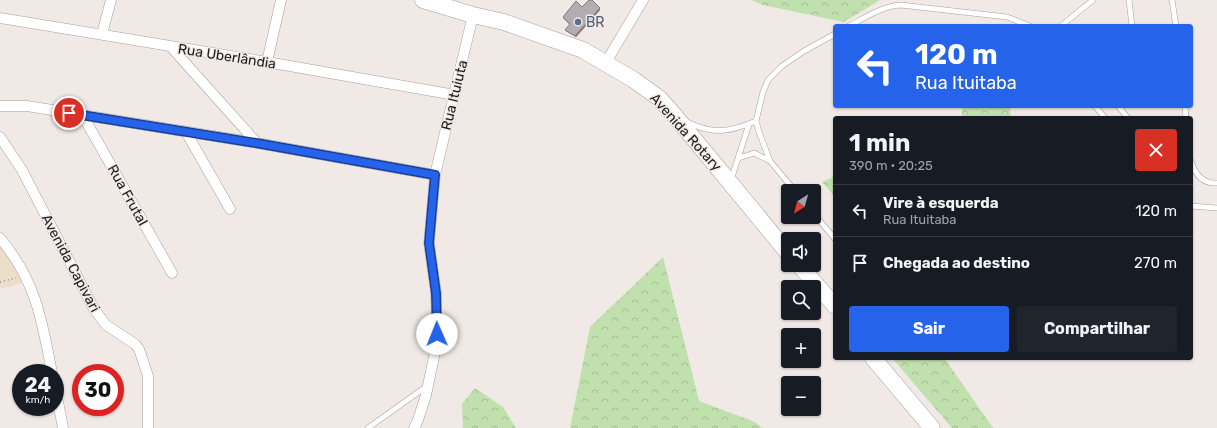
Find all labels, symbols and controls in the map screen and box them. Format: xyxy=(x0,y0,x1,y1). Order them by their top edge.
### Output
place label: BR xyxy=(586,14,605,31)
marker: BR xyxy=(573,17,583,27)
text: 120 m xyxy=(915,38,998,71)
street label: Rua Uberlândia xyxy=(177,40,277,73)
icon: left xyxy=(849,40,901,92)
street label: Rua Ituiuta xyxy=(438,58,471,132)
text: Rua Ituitaba xyxy=(915,72,1017,94)
street label: Avenida Rotary xyxy=(646,90,725,175)
pin xyxy=(52,96,86,130)
icon: arrive xyxy=(58,102,80,124)
text: 1 min xyxy=(849,129,910,157)
button: close xyxy=(1135,129,1177,171)
text: 390 m · 20:25 xyxy=(849,158,933,173)
street label: Rua Frutal xyxy=(104,162,151,229)
north arrow xyxy=(781,184,821,224)
map controls xyxy=(781,184,821,416)
text: Vire à esquerda xyxy=(883,194,999,212)
icon: left xyxy=(849,200,871,222)
text: 120 m xyxy=(1135,202,1177,220)
street label: Avenida Capivari xyxy=(38,211,103,315)
text: Rua Ituitaba xyxy=(883,212,956,227)
button: sound xyxy=(781,232,821,272)
icon: arrive xyxy=(849,252,871,274)
text: Chegada ao destino xyxy=(883,254,1030,272)
text: 270 m xyxy=(1134,254,1177,272)
button: search xyxy=(781,280,821,320)
button: Sair xyxy=(849,306,1009,352)
button: Compartilhar xyxy=(1017,306,1177,352)
position arrow xyxy=(416,313,458,355)
button: + xyxy=(781,328,821,368)
speed limit sign: 30 xyxy=(72,364,124,416)
text: 24 xyxy=(25,373,51,397)
button: − xyxy=(781,376,821,416)
text: km/h xyxy=(26,394,50,406)

